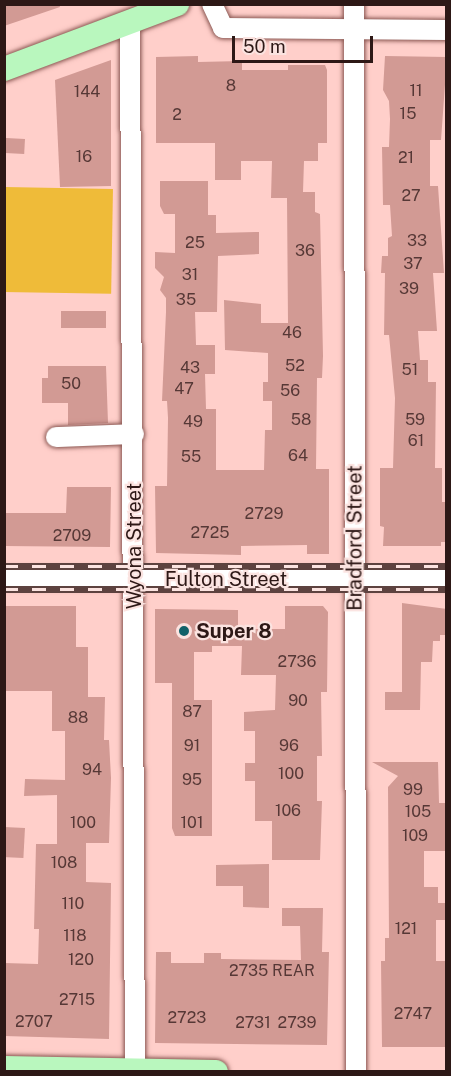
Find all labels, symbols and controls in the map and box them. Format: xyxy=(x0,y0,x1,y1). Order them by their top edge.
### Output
scale bar xyxy=(235,24,376,62)
text: 50 m xyxy=(243,36,286,57)
house number: 8 xyxy=(226,76,236,96)
house number: 11 xyxy=(409,81,423,101)
house number: 144 xyxy=(74,82,100,102)
house number: 15 xyxy=(400,104,416,124)
house number: 2 xyxy=(172,105,182,125)
house number: 16 xyxy=(76,147,92,167)
house number: 21 xyxy=(398,148,414,168)
house number: 27 xyxy=(401,186,421,206)
house number: 33 xyxy=(407,231,427,251)
house number: 25 xyxy=(185,233,205,253)
house number: 36 xyxy=(295,241,315,261)
house number: 37 xyxy=(403,254,423,274)
house number: 31 xyxy=(182,265,198,285)
house number: 39 xyxy=(399,279,419,299)
house number: 35 xyxy=(176,290,196,310)
house number: 46 xyxy=(282,323,302,343)
house number: 52 xyxy=(285,356,305,376)
house number: 43 xyxy=(180,358,200,378)
house number: 51 xyxy=(402,360,418,380)
house number: 50 xyxy=(61,374,81,394)
house number: 47 xyxy=(174,379,194,399)
house number: 56 xyxy=(280,381,300,401)
house number: 58 xyxy=(291,410,311,430)
house number: 59 xyxy=(405,410,425,430)
house number: 49 xyxy=(183,412,203,432)
house number: 61 xyxy=(408,431,424,451)
house number: 64 xyxy=(288,446,308,466)
house number: 55 xyxy=(181,447,201,467)
street label: Bradford Street xyxy=(343,465,367,611)
street label: Wyona Street xyxy=(122,483,146,609)
house number: 2729 xyxy=(245,504,283,524)
house number: 2725 xyxy=(190,523,230,543)
house number: 2709 xyxy=(53,526,91,546)
street label: Fulton Street xyxy=(165,567,287,591)
place label: Super 8 xyxy=(196,619,272,643)
marker: Super 8 xyxy=(177,624,191,638)
house number: 2736 xyxy=(278,652,316,672)
house number: 90 xyxy=(288,691,308,711)
house number: 87 xyxy=(182,702,202,722)
house number: 88 xyxy=(68,708,88,728)
house number: 91 xyxy=(184,736,200,756)
house number: 96 xyxy=(279,736,299,756)
house number: 94 xyxy=(82,760,102,780)
house number: 100 xyxy=(278,764,304,784)
house number: 95 xyxy=(182,770,202,790)
house number: 99 xyxy=(403,780,423,800)
house number: 106 xyxy=(275,801,301,821)
house number: 105 xyxy=(405,802,431,822)
house number: 100 xyxy=(70,813,96,833)
house number: 101 xyxy=(181,813,203,833)
house number: 109 xyxy=(402,826,428,846)
house number: 108 xyxy=(51,853,77,873)
house number: 110 xyxy=(62,894,84,914)
house number: 121 xyxy=(395,919,417,939)
house number: 118 xyxy=(63,926,87,946)
house number: 120 xyxy=(68,950,94,970)
house number: 2735 REAR xyxy=(229,961,315,981)
house number: 2715 xyxy=(59,990,95,1010)
house number: 2747 xyxy=(394,1004,432,1024)
house number: 2723 xyxy=(168,1008,206,1028)
house number: 2707 xyxy=(15,1012,53,1032)
house number: 2731 xyxy=(235,1013,271,1033)
house number: 2739 xyxy=(278,1013,316,1033)

